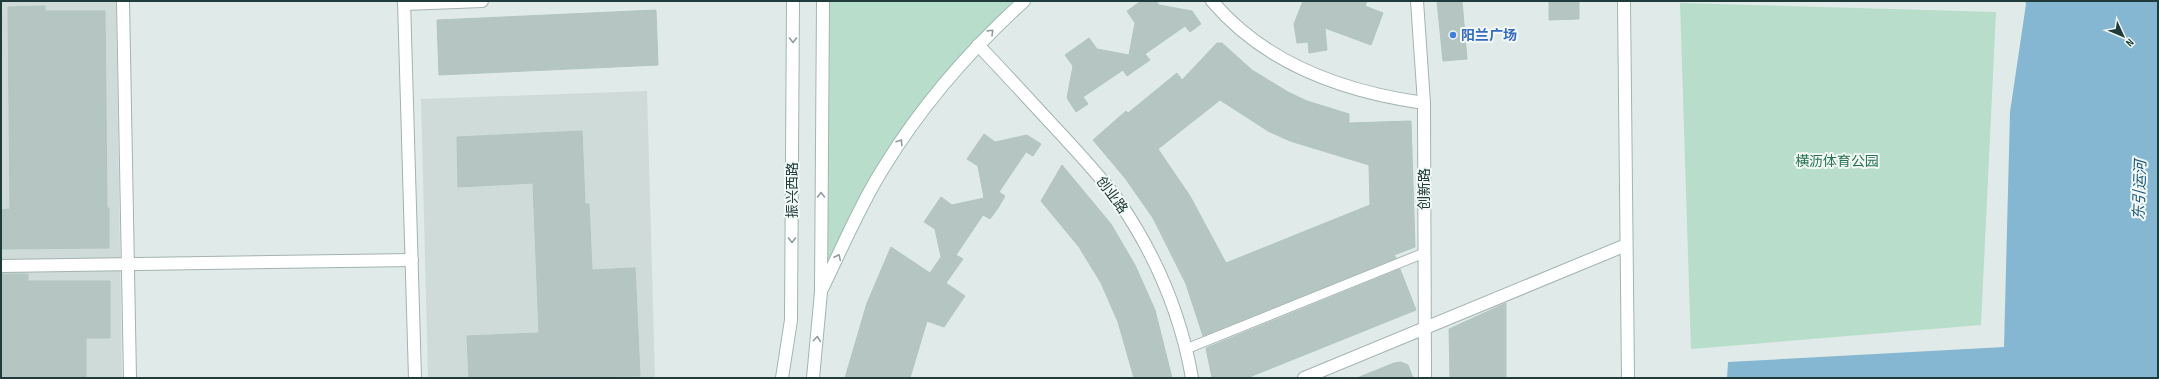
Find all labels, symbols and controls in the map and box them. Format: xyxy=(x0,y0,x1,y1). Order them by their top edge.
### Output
north arrow xyxy=(2103,16,2143,56)
place label: 阳兰广场 xyxy=(1461,27,1517,44)
one-way arrow xyxy=(986,29,994,37)
marker: 阳兰广场 xyxy=(1448,30,1458,40)
text: N xyxy=(2123,36,2137,49)
one-way arrow xyxy=(789,37,797,43)
one-way arrow xyxy=(895,140,902,147)
park label: 横沥体育公园 xyxy=(1795,153,1879,170)
water label: 东引运河 xyxy=(2129,157,2151,220)
street label: 振兴西路 xyxy=(784,162,801,218)
street label: 创新路 xyxy=(1416,168,1433,210)
street label: 创业路 xyxy=(1093,173,1131,217)
one-way arrow xyxy=(817,192,825,198)
one-way arrow xyxy=(788,237,796,243)
one-way arrow xyxy=(833,253,841,261)
one-way arrow xyxy=(812,336,821,342)

